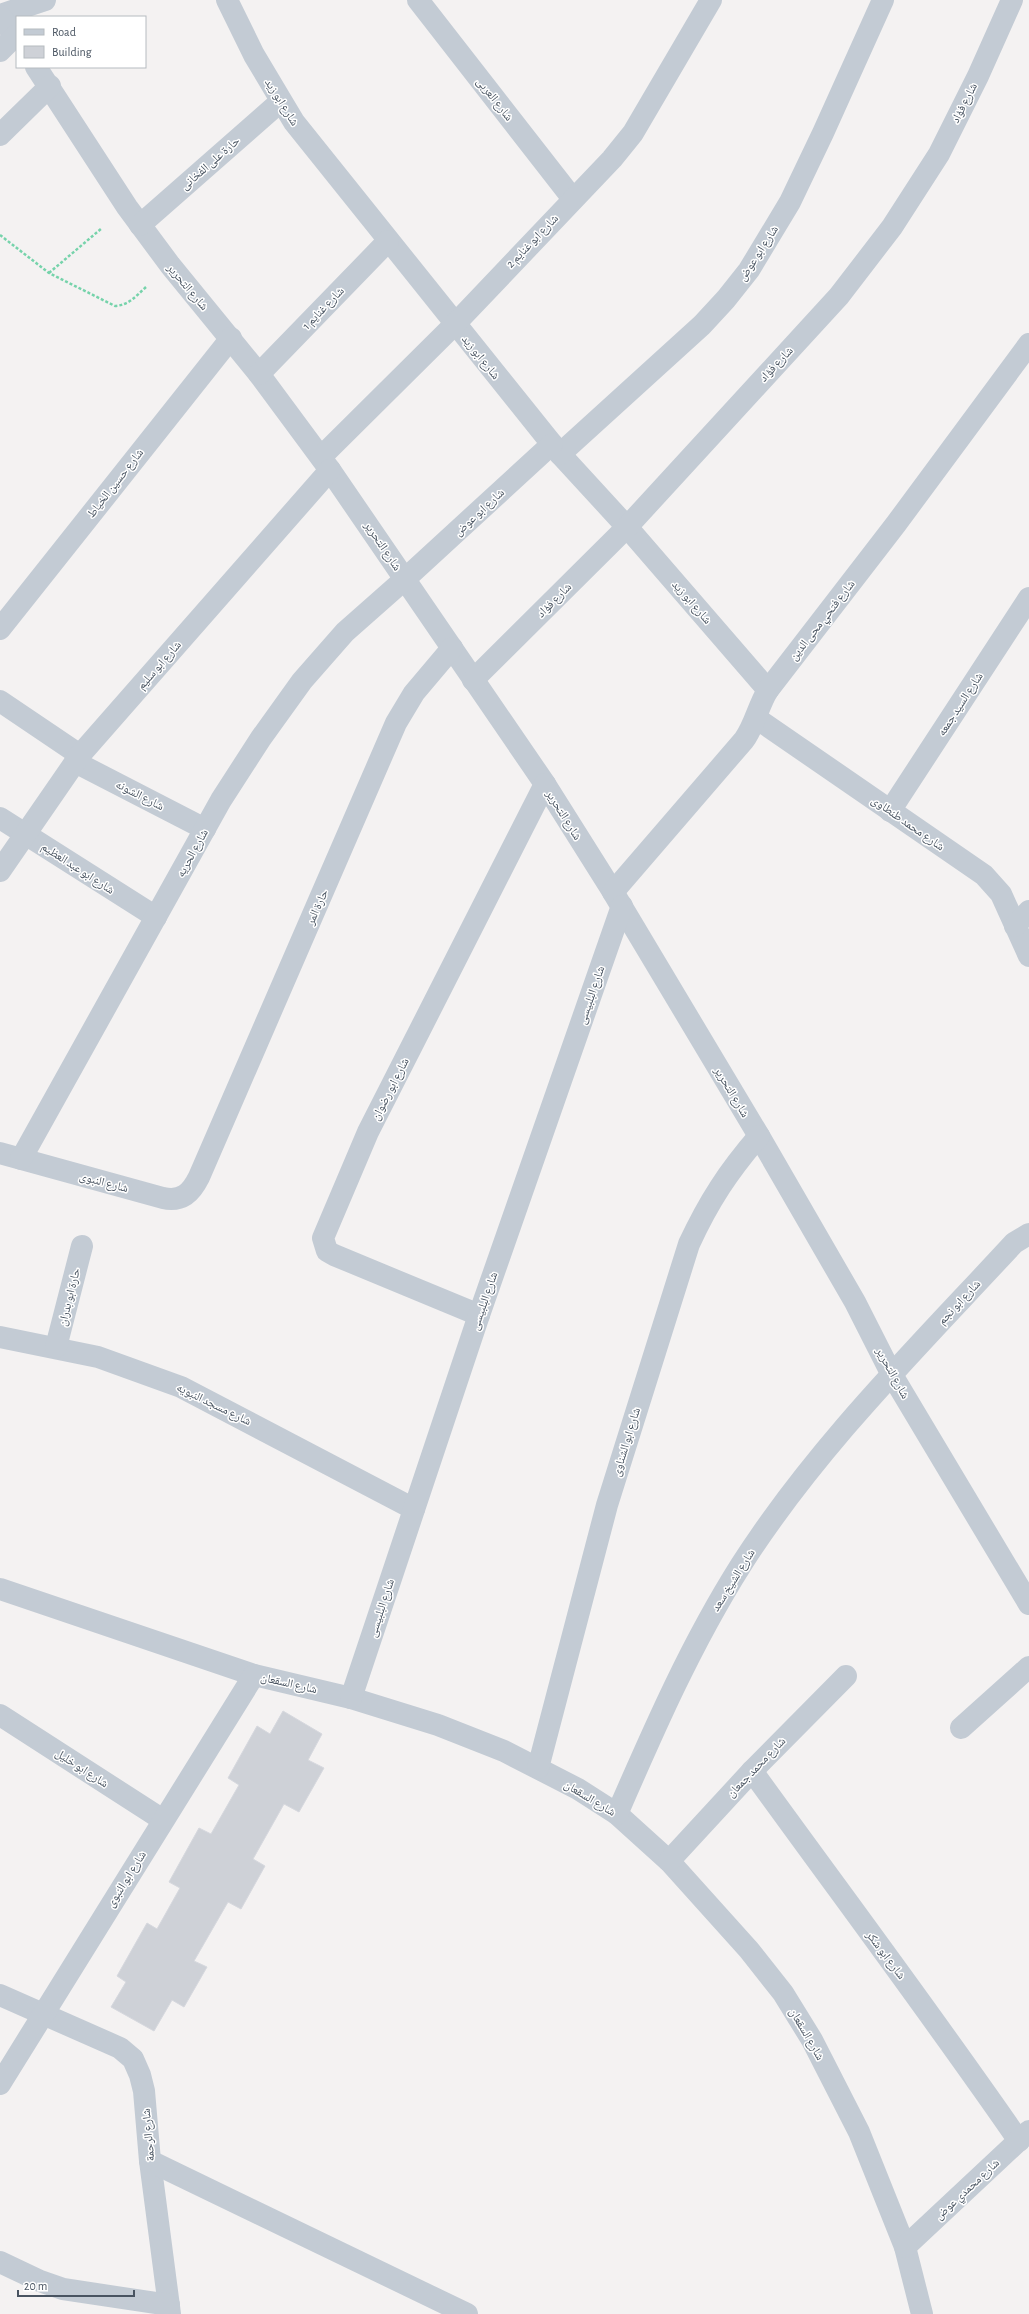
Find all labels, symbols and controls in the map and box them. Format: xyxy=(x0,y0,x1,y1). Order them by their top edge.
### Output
legend xyxy=(16,16,146,68)
text: Road xyxy=(52,26,76,38)
text: Building xyxy=(52,46,92,58)
street label: شارع العربى xyxy=(473,75,516,124)
street label: شارع ابو زيد xyxy=(261,76,301,129)
street label: شارع فؤاد xyxy=(949,81,981,126)
street label: حارة على الفخانى xyxy=(178,134,243,193)
street label: شارع ابو غنايم 2 xyxy=(504,212,562,271)
street label: شارع ابو عوض xyxy=(736,223,782,284)
street label: شارع التحرير xyxy=(163,261,211,314)
street label: شارع غنايم 1 xyxy=(300,284,348,333)
street label: شارع ابو زيد xyxy=(458,333,502,383)
street label: شارع فؤاد xyxy=(757,344,797,385)
street label: شارع حسين الخياط xyxy=(85,446,147,521)
street label: شارع ابو عوض xyxy=(452,486,508,539)
street label: شارع التحرير xyxy=(360,518,404,574)
street label: شارع ابو زيد xyxy=(669,578,714,627)
street label: شارع فتحي محى الدين xyxy=(787,578,860,665)
street label: شارع فؤاد xyxy=(534,580,575,621)
street label: شارع ابو سليم xyxy=(135,638,185,693)
street label: شارع السيد جمعه xyxy=(935,670,987,739)
street label: شارع الشونه xyxy=(113,778,166,814)
street label: شارع التحرير xyxy=(542,787,584,843)
street label: شارع محمد طنطاوى xyxy=(868,793,947,854)
street label: شارع الحريه xyxy=(174,827,212,880)
street label: شارع ابو عبد العظيم xyxy=(38,840,117,898)
street label: حارة المر xyxy=(304,887,330,927)
street label: شارع البلبيسى xyxy=(575,964,608,1026)
street label: شارع ابو رضوان xyxy=(369,1056,413,1123)
street label: شارع التحرير xyxy=(710,1064,752,1120)
street label: شارع النبوى xyxy=(78,1170,130,1196)
street label: حارة ابو بدران xyxy=(56,1266,83,1328)
street label: شارع البلبيسى xyxy=(468,1270,501,1332)
street label: شارع ابو نجم xyxy=(935,1277,984,1328)
street label: شارع التحرير xyxy=(872,1345,912,1402)
street label: شارع مسجد النبويه xyxy=(174,1381,253,1429)
street label: شارع ابو الشناوى xyxy=(610,1406,644,1479)
street label: شارع الشيخ سعد xyxy=(709,1547,759,1614)
street label: شارع البلبيسى xyxy=(366,1577,398,1639)
street label: شارع السقعان xyxy=(259,1671,319,1697)
street label: شارع محمد جمعان xyxy=(724,1735,789,1801)
street label: شارع ابو خليل xyxy=(52,1746,111,1791)
street label: شارع السقعان xyxy=(561,1778,618,1820)
street label: شارع ابو النبوى xyxy=(104,1849,150,1910)
street label: شارع ابو شكر xyxy=(862,1928,908,1983)
street label: شارع السقعان xyxy=(786,2006,827,2063)
street label: شارع الرحمة xyxy=(140,2108,158,2162)
street label: شارع محمدي عوض xyxy=(933,2156,1004,2225)
scale bar xyxy=(18,2272,134,2298)
text: 20 m xyxy=(24,2280,47,2292)

